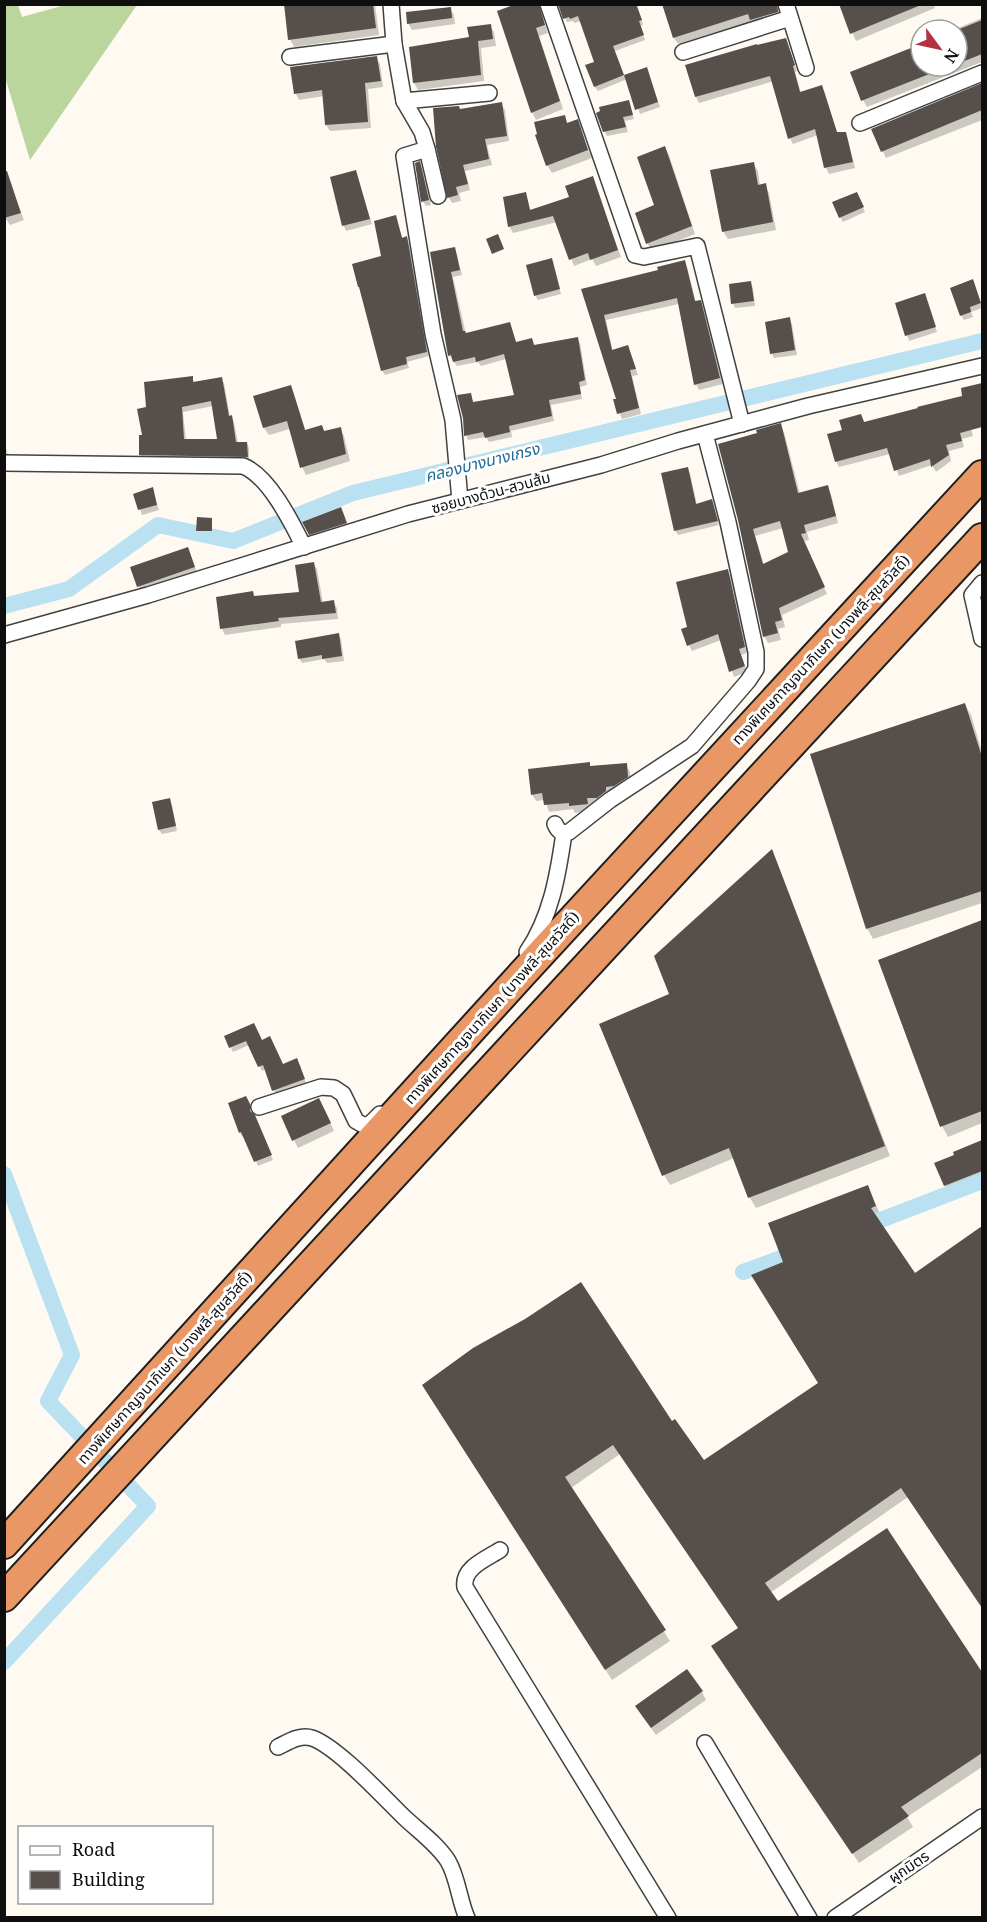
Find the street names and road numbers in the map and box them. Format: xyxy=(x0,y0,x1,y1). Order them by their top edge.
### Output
street label: ซอยบางด้วน-สวนส้ม xyxy=(429,467,552,518)
street label: ทางพิเศษกาญจนาภิเษก (บางพลี-สุขสวัสดิ์) xyxy=(727,550,914,749)
street label: ทางพิเศษกาญจนาภิเษก (บางพลี-สุขสวัสดิ์) xyxy=(399,907,583,1108)
street label: ทางพิเศษกาญจนาภิเษก (บางพลี-สุขสวัสดิ์) xyxy=(72,1267,256,1468)
street label: ผูกมิตร xyxy=(884,1845,933,1887)

